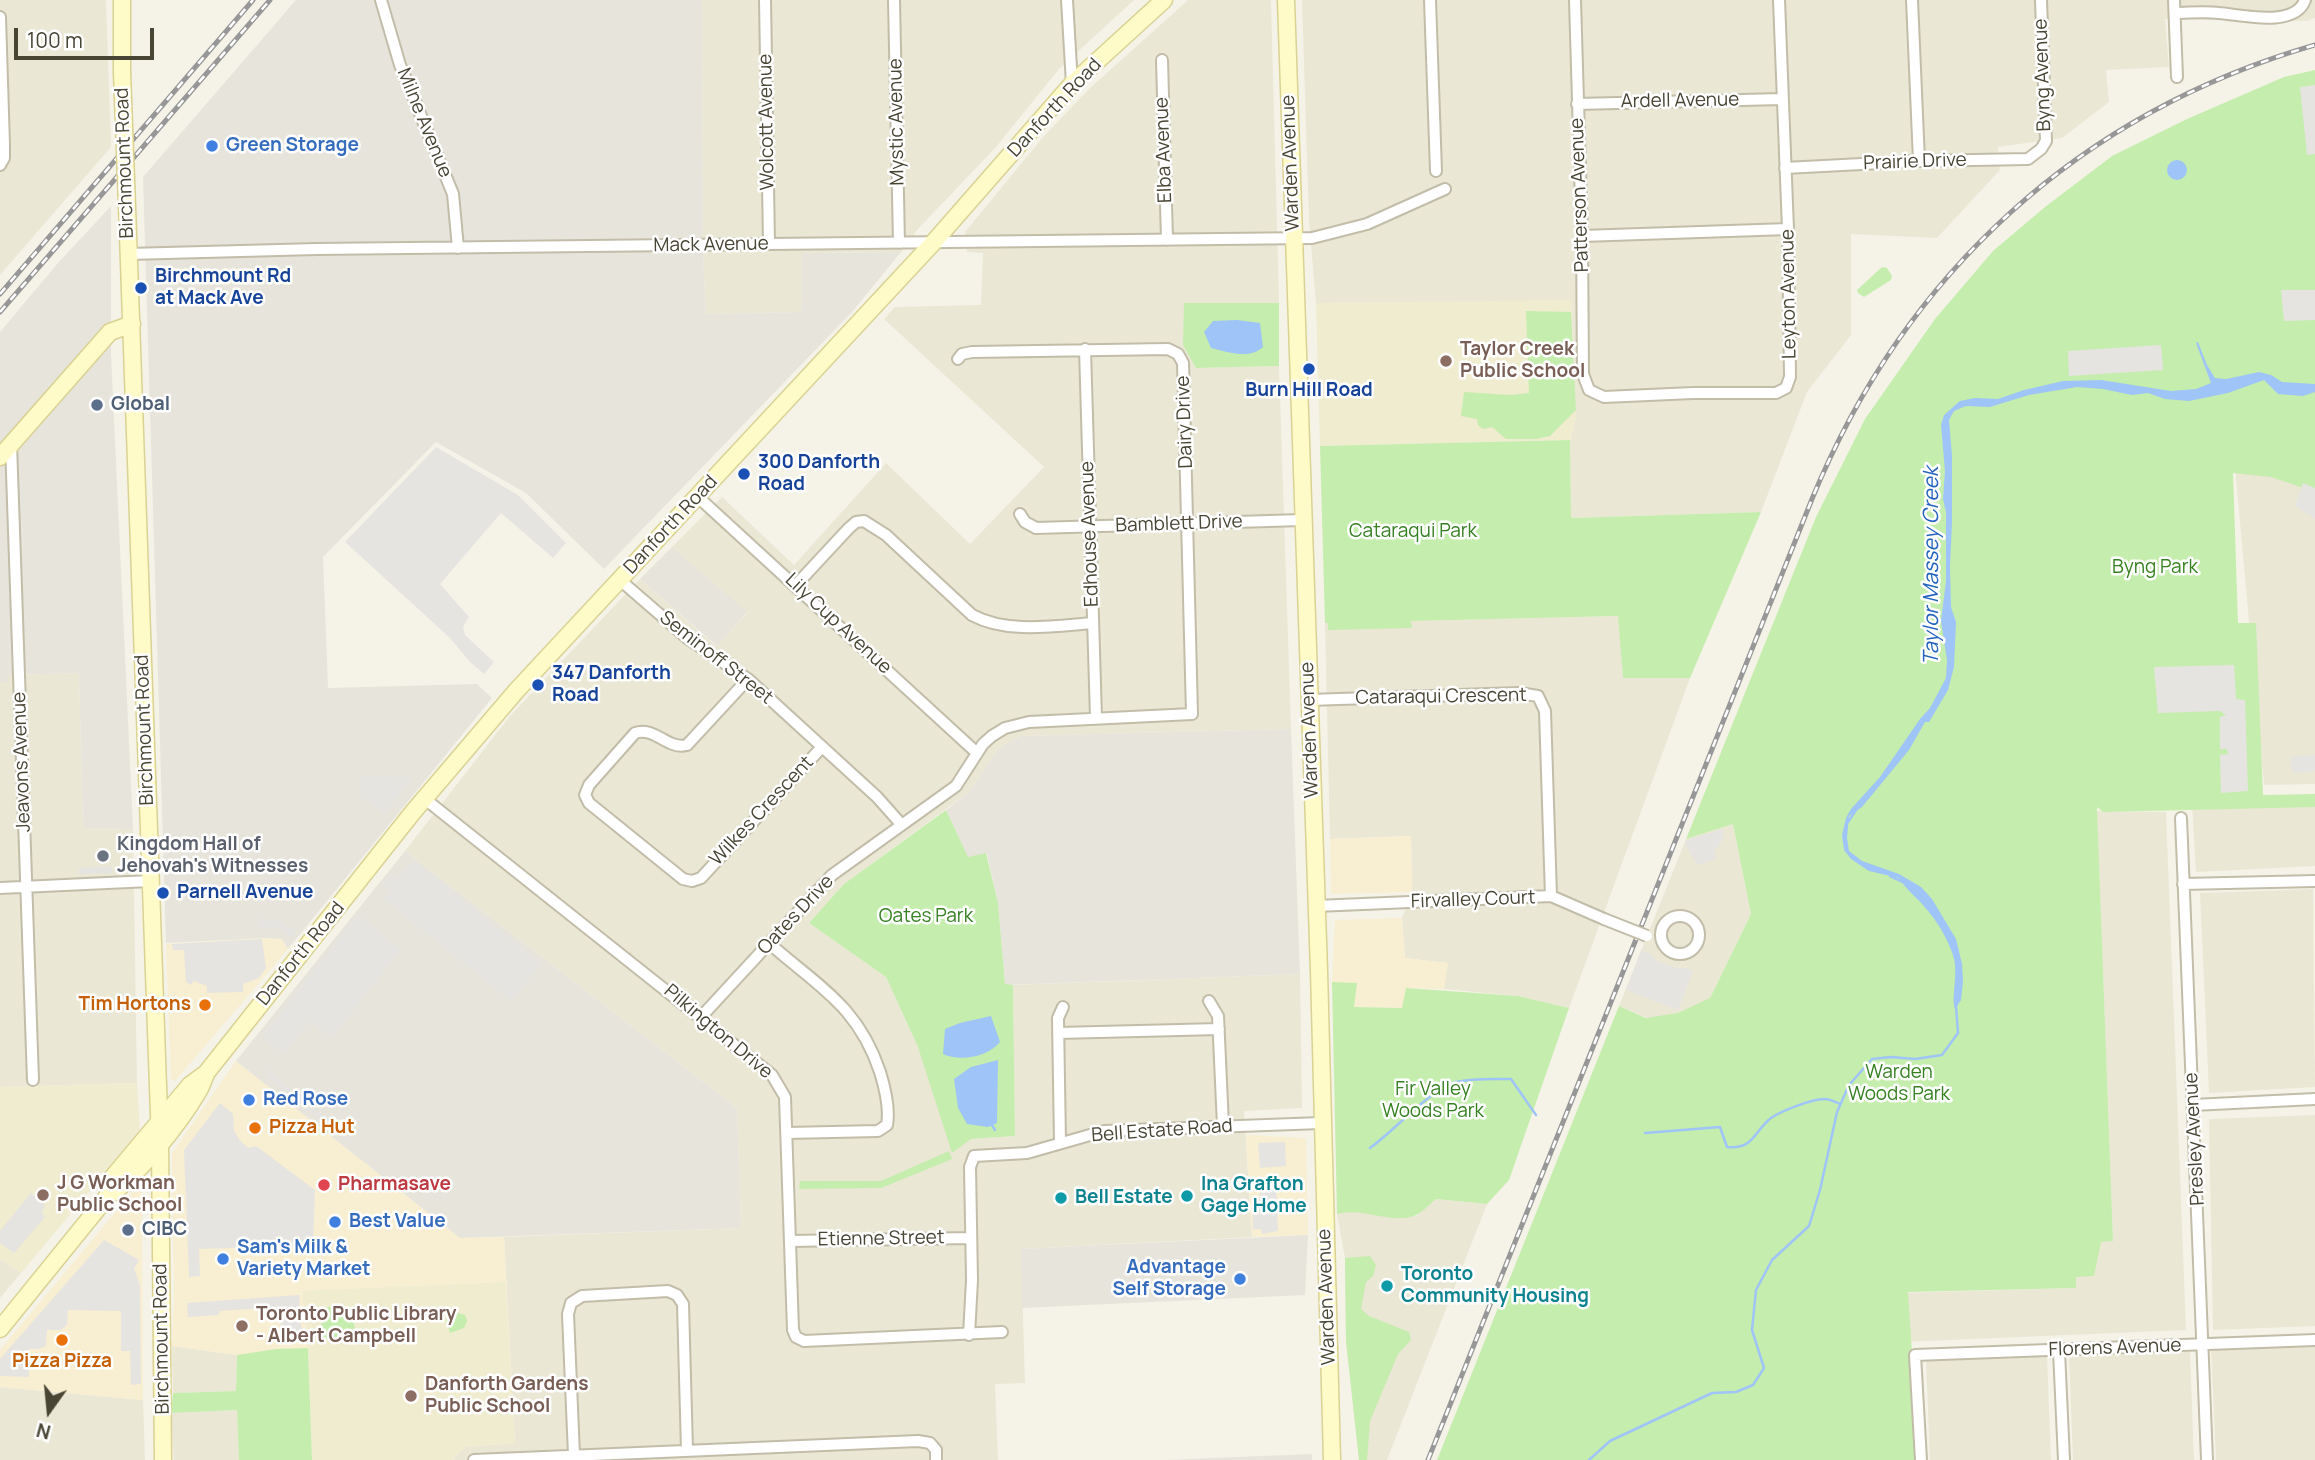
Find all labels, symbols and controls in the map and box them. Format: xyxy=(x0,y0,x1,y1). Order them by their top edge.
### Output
scale bar xyxy=(18,14,158,58)
street label: Byng Avenue xyxy=(2030,18,2056,132)
text: 100 m xyxy=(27,26,83,54)
street label: Wolcott Avenue xyxy=(754,53,780,191)
street label: Danforth Road xyxy=(1003,54,1107,162)
street label: Mystic Avenue xyxy=(884,58,910,186)
street label: Milne Avenue xyxy=(392,65,456,181)
street label: Birchmount Road xyxy=(111,87,139,239)
street label: Ardell Avenue xyxy=(1620,89,1740,113)
street label: Warden Avenue xyxy=(1277,94,1305,232)
street label: Elba Avenue xyxy=(1151,97,1177,203)
street label: Patterson Avenue xyxy=(1566,117,1594,273)
place label: Green Storage xyxy=(226,135,359,157)
marker: Green Storage xyxy=(204,138,220,154)
street label: Prairie Drive xyxy=(1863,149,1967,175)
street label: Leyton Avenue xyxy=(1776,229,1802,359)
street label: Mack Avenue xyxy=(653,233,769,257)
place label: Birchmount Rd at Mack Ave xyxy=(155,266,291,310)
marker: Birchmount Rd at Mack Ave xyxy=(133,280,149,296)
place label: Taylor Creek Public School xyxy=(1460,339,1585,383)
marker: Taylor Creek Public School xyxy=(1438,353,1454,369)
marker: Burn Hill Road xyxy=(1301,361,1317,377)
street label: Dairy Drive xyxy=(1172,375,1198,469)
place label: Burn Hill Road xyxy=(1245,380,1373,402)
place label: Global xyxy=(111,394,170,416)
marker: Global xyxy=(89,397,105,413)
place label: 300 Danforth Road xyxy=(758,452,880,496)
street label: Edhouse Avenue xyxy=(1076,461,1104,607)
marker: 300 Danforth Road xyxy=(736,466,752,482)
water label: Taylor Massey Creek xyxy=(1919,467,1945,665)
street label: Danforth Road xyxy=(619,471,723,579)
street label: Bamblett Drive xyxy=(1115,510,1243,538)
park label: Cataraqui Park xyxy=(1349,521,1477,543)
park label: Byng Park xyxy=(2112,557,2198,579)
street label: Lily Cup Avenue xyxy=(780,569,896,679)
street label: Seminoff Street xyxy=(655,607,777,709)
street label: Birchmount Road xyxy=(131,654,159,806)
street label: Warden Avenue xyxy=(1296,661,1324,799)
place label: 347 Danforth Road xyxy=(552,663,671,707)
marker: 347 Danforth Road xyxy=(530,677,546,693)
street label: Cataraqui Crescent xyxy=(1355,684,1527,710)
street label: Jeavons Avenue xyxy=(8,691,36,833)
street label: Wilkes Crescent xyxy=(705,751,819,871)
place label: Kingdom Hall of Jehovah's Witnesses xyxy=(117,834,308,878)
marker: Kingdom Hall of Jehovah's Witnesses xyxy=(95,848,111,864)
street label: Oates Drive xyxy=(753,870,839,960)
place label: Parnell Avenue xyxy=(177,882,313,904)
marker: Parnell Avenue xyxy=(155,885,171,901)
street label: Firvalley Court xyxy=(1410,886,1536,914)
street label: Danforth Road xyxy=(252,898,350,1010)
park label: Oates Park xyxy=(879,906,973,928)
street label: Pilkington Drive xyxy=(659,980,777,1084)
place label: Tim Hortons xyxy=(79,994,191,1016)
marker: Tim Hortons xyxy=(197,997,213,1013)
park label: Warden Woods Park xyxy=(1848,1062,1950,1106)
street label: Presley Avenue xyxy=(2180,1072,2210,1206)
park label: Fir Valley Woods Park xyxy=(1382,1079,1484,1123)
place label: Red Rose xyxy=(263,1089,348,1111)
marker: Red Rose xyxy=(241,1092,257,1108)
street label: Bell Estate Road xyxy=(1091,1115,1233,1147)
place label: Pizza Hut xyxy=(269,1117,355,1139)
marker: Pizza Hut xyxy=(247,1120,263,1136)
place label: J G Workman Public School xyxy=(57,1173,182,1217)
place label: Pharmasave xyxy=(338,1174,451,1196)
place label: Ina Grafton Gage Home xyxy=(1201,1174,1307,1218)
marker: Pharmasave xyxy=(316,1177,332,1193)
marker: J G Workman Public School xyxy=(35,1187,51,1203)
place label: Bell Estate xyxy=(1075,1187,1173,1209)
marker: Ina Grafton Gage Home xyxy=(1179,1188,1195,1204)
marker: Bell Estate xyxy=(1053,1190,1069,1206)
place label: Best Value xyxy=(349,1211,446,1233)
marker: Best Value xyxy=(327,1214,343,1230)
place label: CIBC xyxy=(142,1219,187,1241)
marker: CIBC xyxy=(120,1222,136,1238)
street label: Etienne Street xyxy=(817,1226,945,1252)
street label: Warden Avenue xyxy=(1313,1228,1341,1366)
place label: Sam's Milk & Variety Market xyxy=(237,1237,370,1281)
marker: Sam's Milk & Variety Market xyxy=(215,1251,231,1267)
place label: Advantage Self Storage xyxy=(1112,1257,1226,1301)
street label: Birchmount Road xyxy=(149,1263,175,1415)
place label: Toronto Community Housing xyxy=(1401,1264,1589,1308)
marker: Advantage Self Storage xyxy=(1232,1271,1248,1287)
marker: Toronto Community Housing xyxy=(1379,1278,1395,1294)
place label: Toronto Public Library - Albert Campbell xyxy=(256,1304,456,1348)
marker: Toronto Public Library - Albert Campbell xyxy=(234,1318,250,1334)
marker: Pizza Pizza xyxy=(54,1332,70,1348)
street label: Florens Avenue xyxy=(2048,1334,2182,1362)
place label: Pizza Pizza xyxy=(12,1351,112,1373)
place label: Danforth Gardens Public School xyxy=(425,1374,588,1418)
north arrow xyxy=(14,1376,84,1446)
marker: Danforth Gardens Public School xyxy=(403,1388,419,1404)
text: N xyxy=(34,1417,54,1446)

